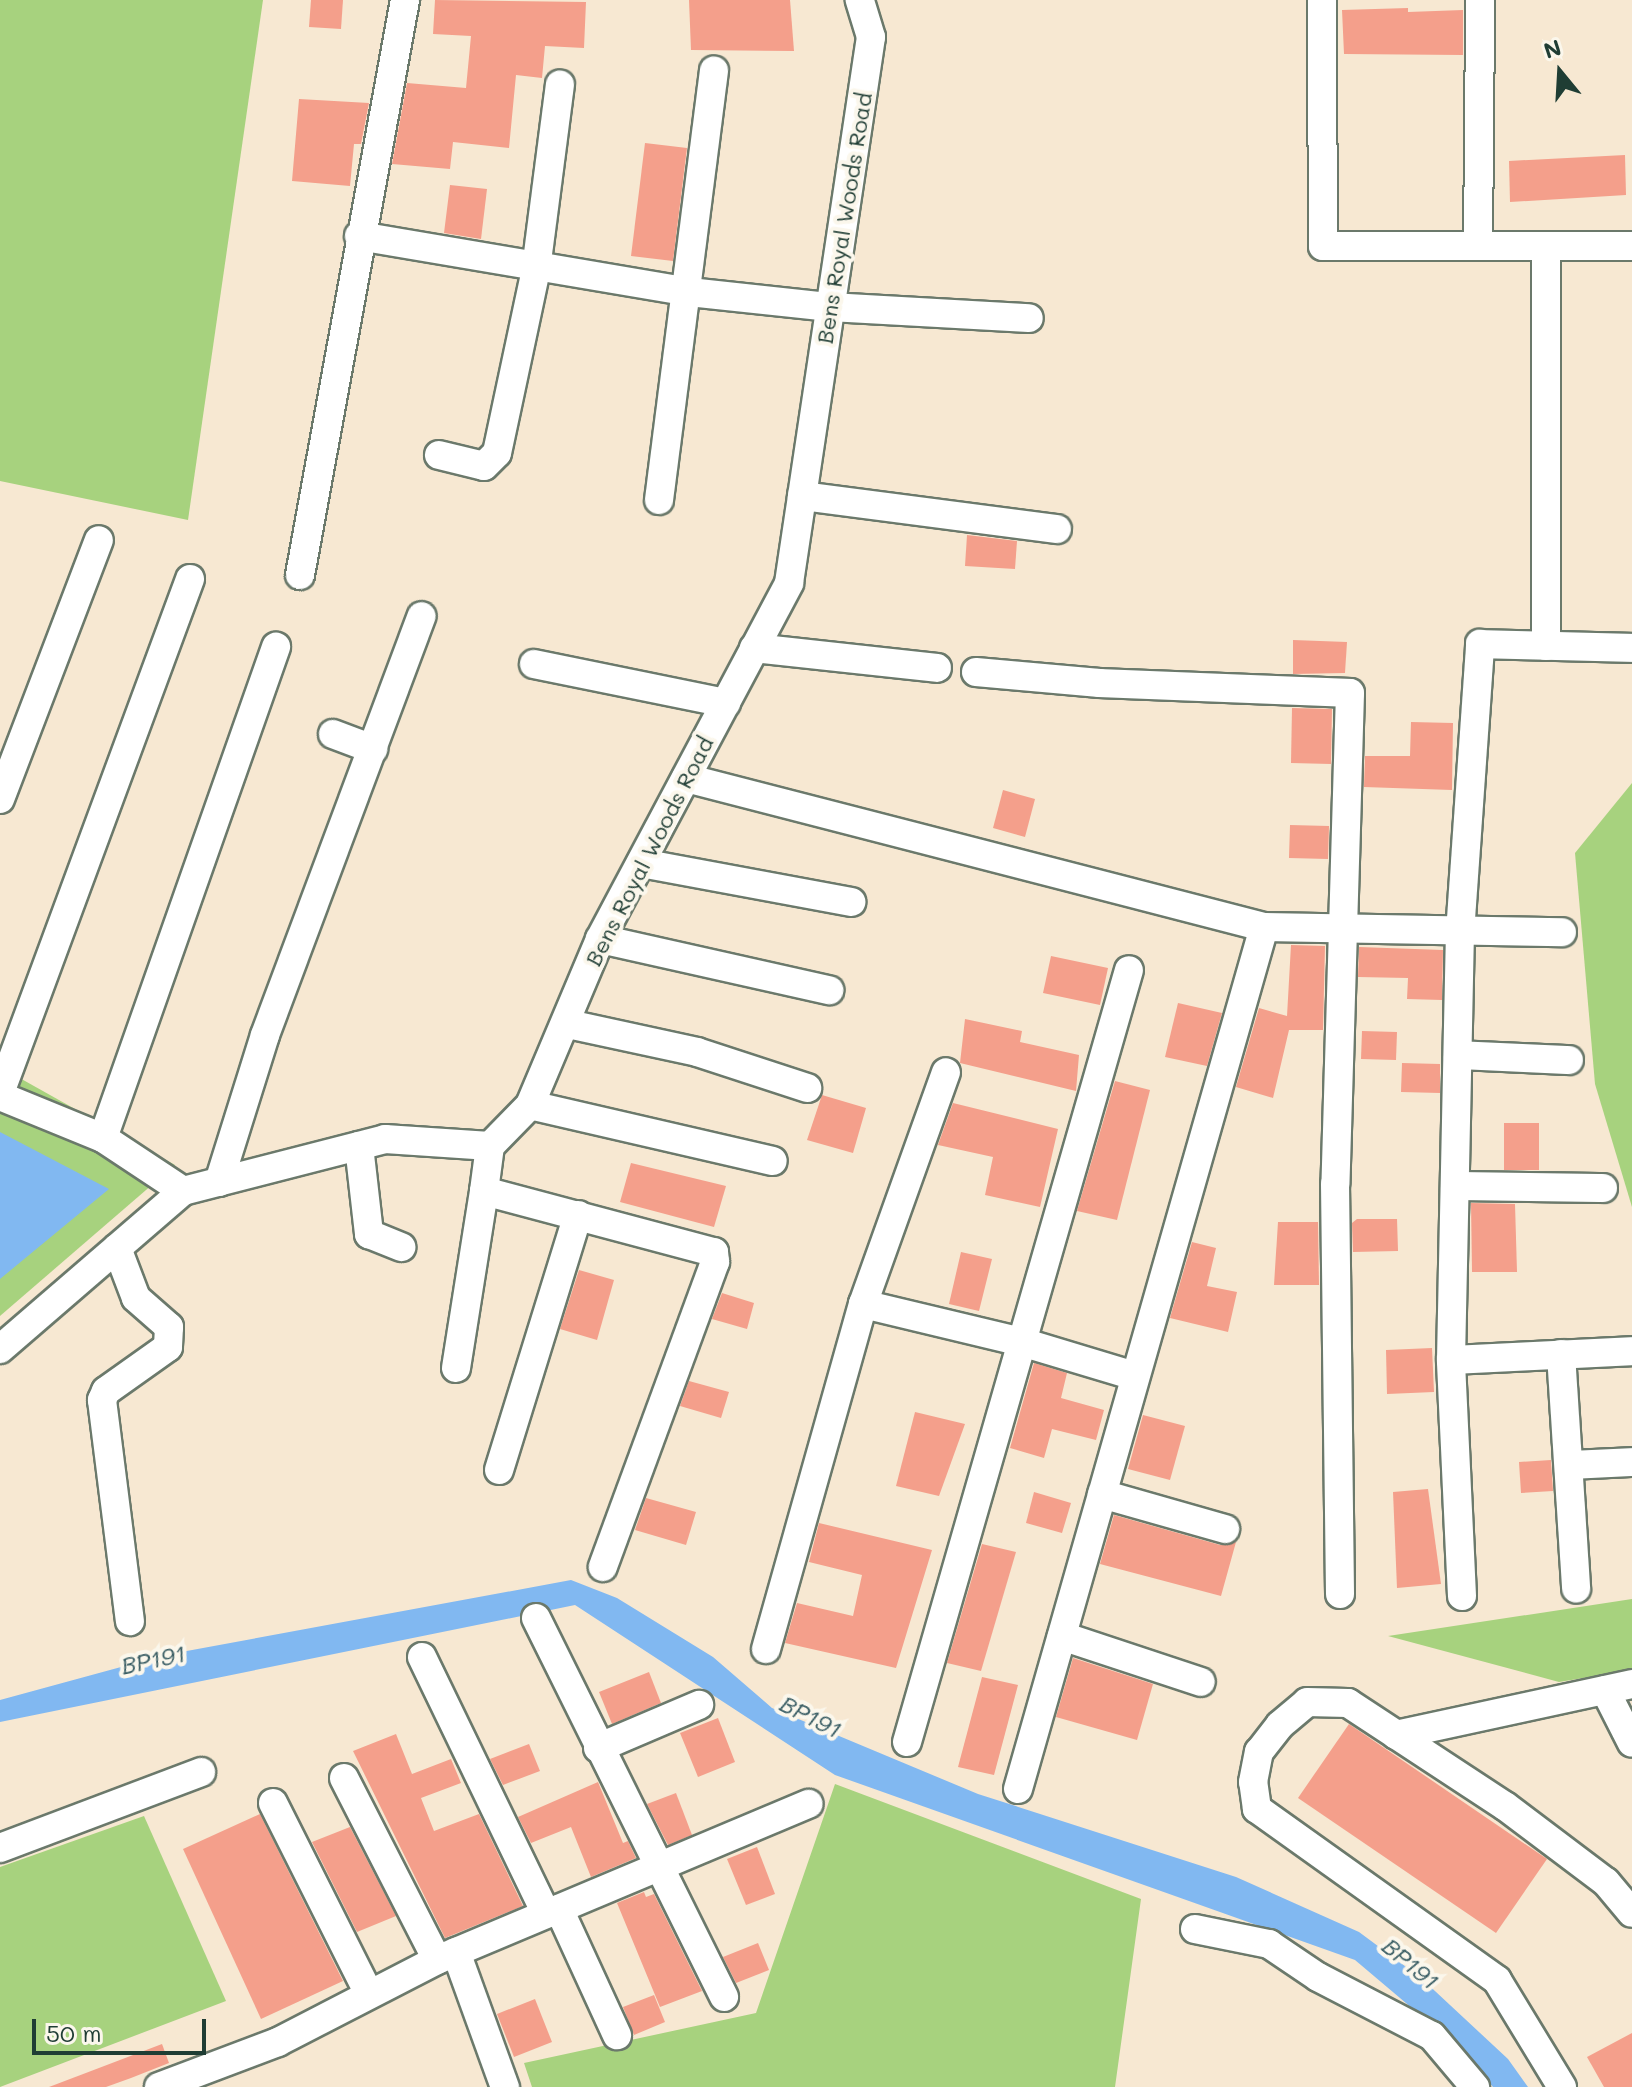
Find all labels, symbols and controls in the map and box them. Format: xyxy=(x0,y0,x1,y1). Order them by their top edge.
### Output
north arrow xyxy=(1520,32,1600,112)
text: N xyxy=(1540,32,1565,65)
street label: Bens Royal Woods Road xyxy=(811,91,877,345)
street label: Bens Royal Woods Road xyxy=(580,732,718,970)
water label: BP191 xyxy=(118,1638,188,1680)
water label: BP191 xyxy=(775,1688,847,1744)
water label: BP191 xyxy=(1377,1931,1445,1995)
scale bar xyxy=(36,2003,210,2053)
text: 50 m xyxy=(46,2017,102,2048)

